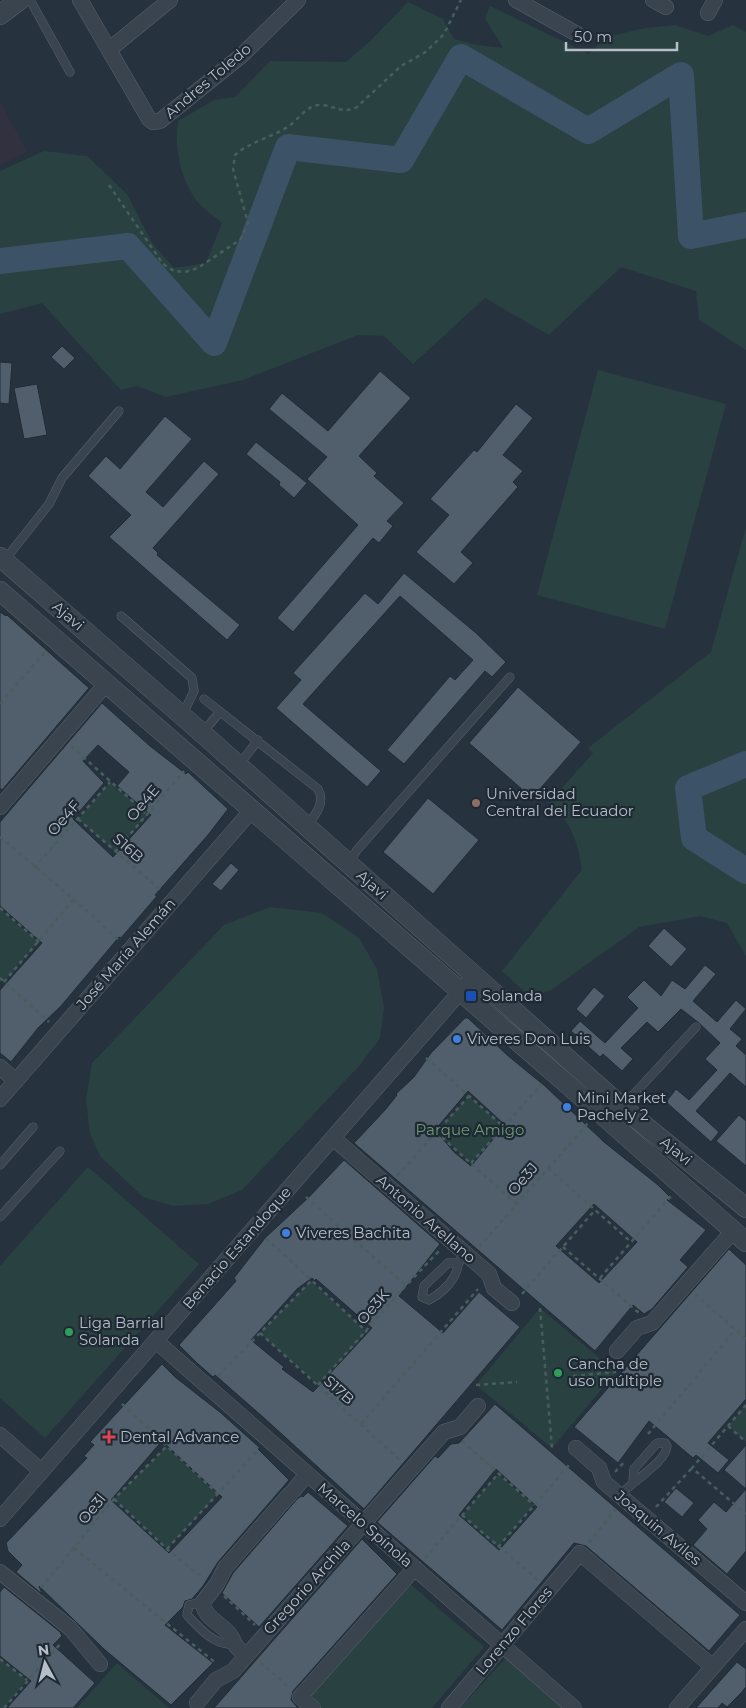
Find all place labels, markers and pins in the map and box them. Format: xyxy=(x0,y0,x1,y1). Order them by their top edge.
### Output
place label: Universidad Central del Ecuador xyxy=(486,784,634,820)
marker: Universidad Central del Ecuador xyxy=(470,797,482,809)
place label: Solanda xyxy=(482,986,543,1005)
marker: Solanda xyxy=(464,989,478,1003)
place label: Viveres Don Luis xyxy=(467,1029,590,1048)
marker: Viveres Don Luis xyxy=(451,1033,463,1045)
place label: Mini Market Pachely 2 xyxy=(577,1088,666,1124)
marker: Mini Market Pachely 2 xyxy=(561,1101,573,1113)
place label: Viveres Bachita xyxy=(296,1223,411,1242)
marker: Viveres Bachita xyxy=(280,1227,292,1239)
place label: Liga Barrial Solanda xyxy=(79,1313,164,1349)
marker: Liga Barrial Solanda xyxy=(63,1326,75,1338)
place label: Cancha de uso múltiple xyxy=(568,1354,662,1390)
marker: Cancha de uso múltiple xyxy=(552,1367,564,1379)
place label: Dental Advance xyxy=(120,1427,239,1446)
marker: Dental Advance xyxy=(102,1430,116,1444)

